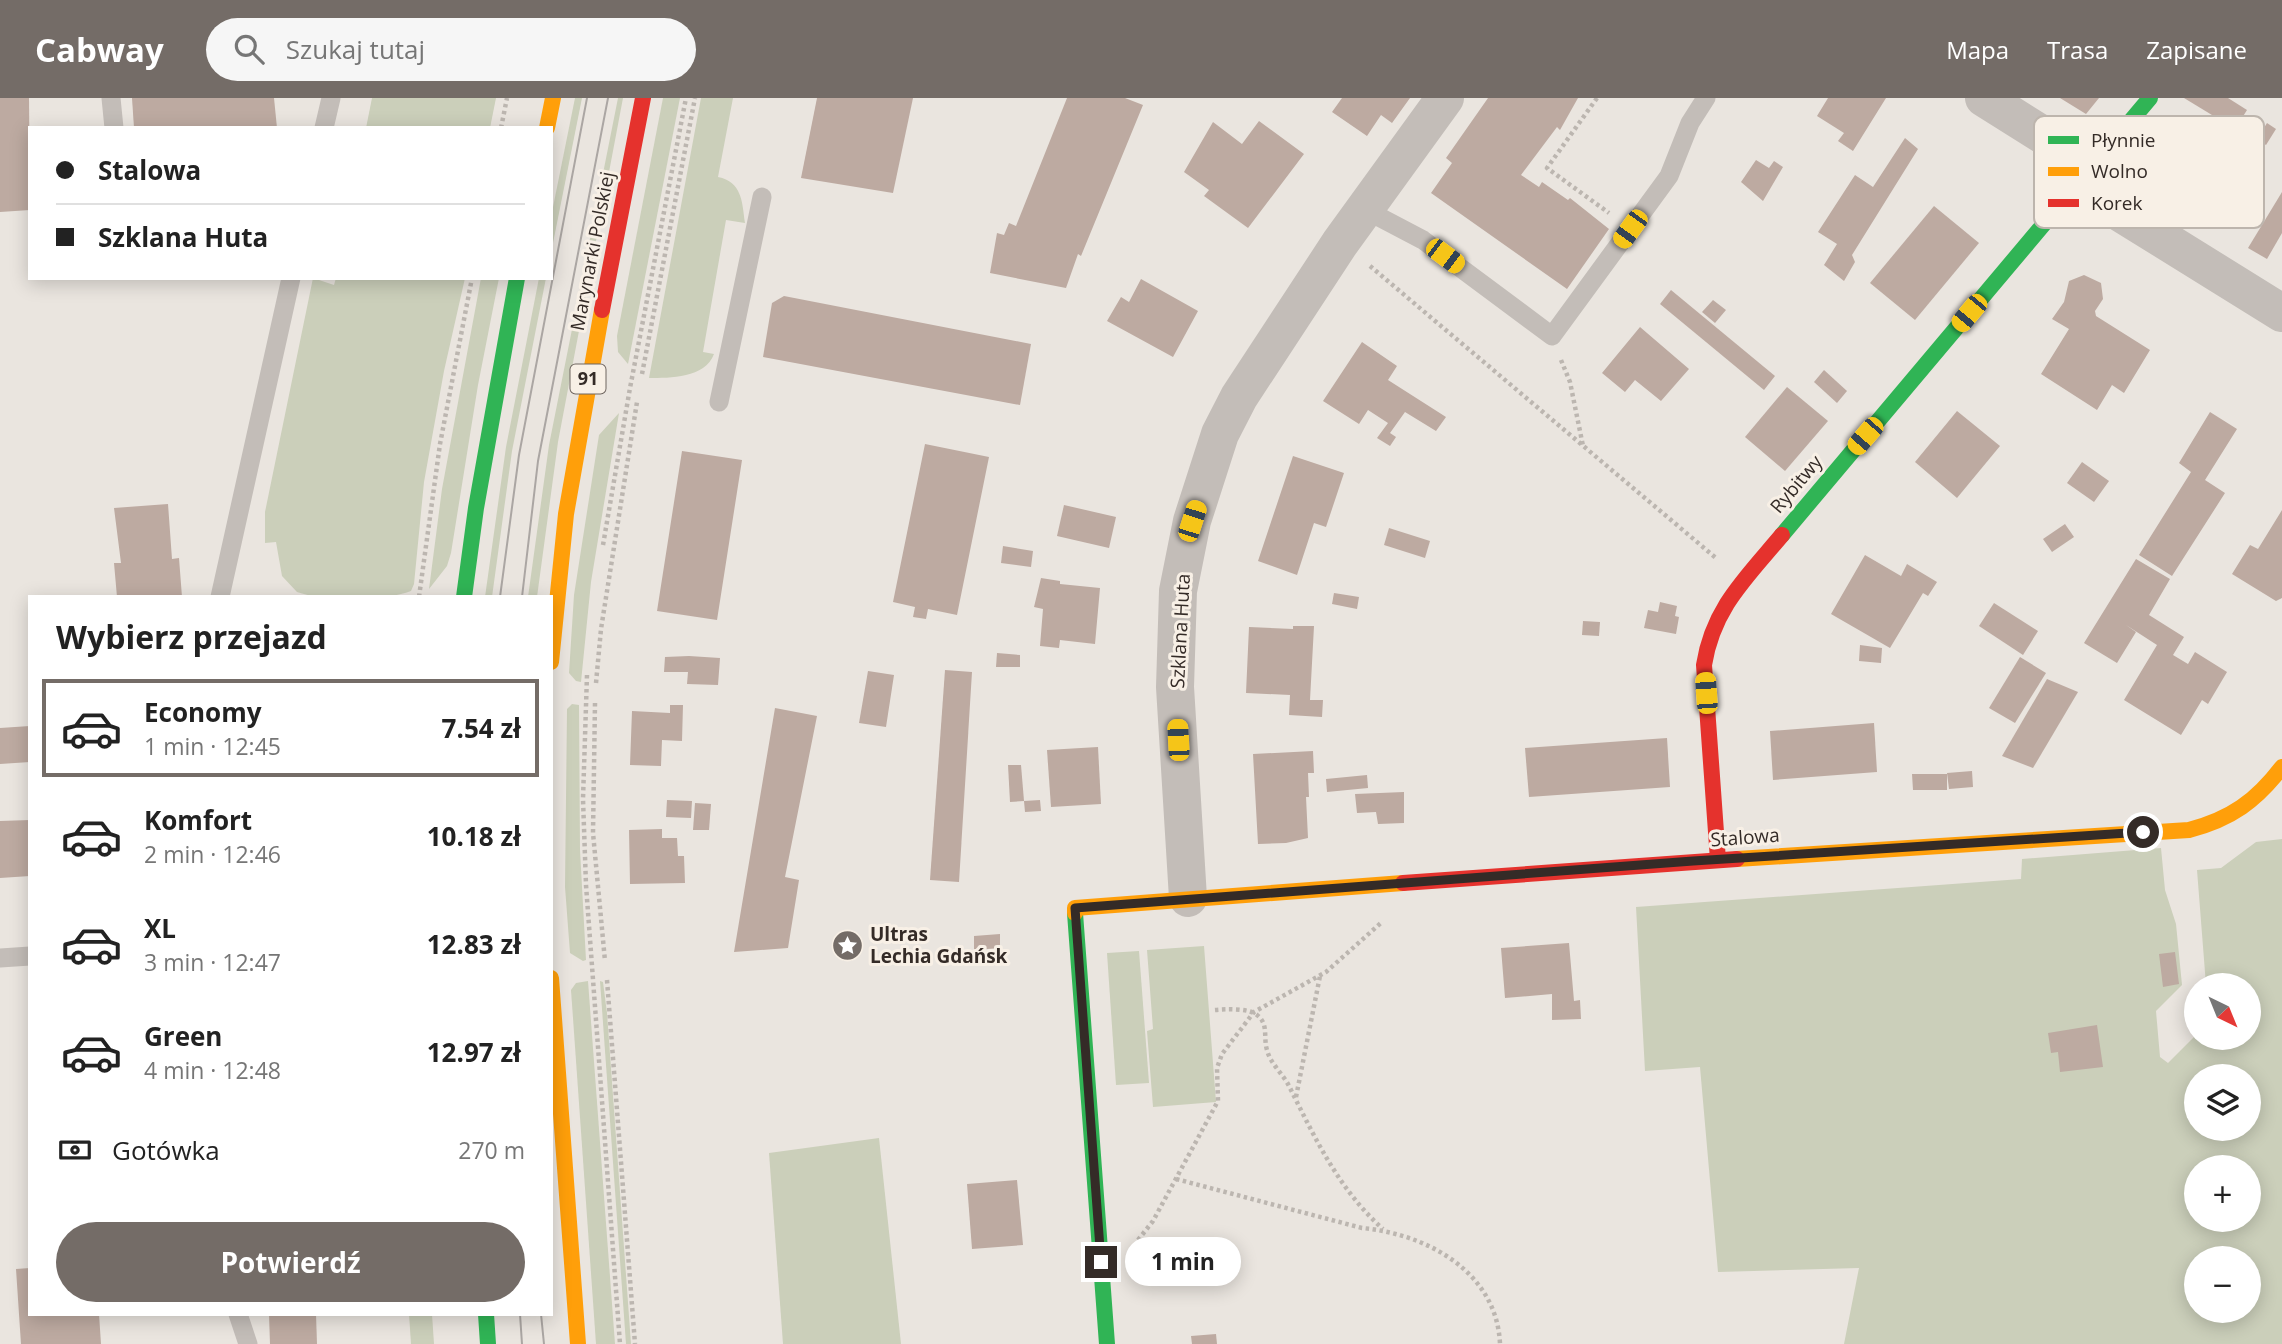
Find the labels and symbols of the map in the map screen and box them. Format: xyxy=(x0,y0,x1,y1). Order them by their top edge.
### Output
legend xyxy=(2034,116,2264,228)
text: Płynnie xyxy=(2091,127,2156,153)
text: Wolno xyxy=(2091,158,2148,184)
street label: Marynarki Polskiej xyxy=(564,169,620,333)
text: Korek xyxy=(2091,190,2142,216)
car xyxy=(1610,206,1651,252)
car xyxy=(1422,235,1469,277)
car xyxy=(1948,290,1991,336)
road number: 91 xyxy=(570,365,606,394)
car xyxy=(1844,413,1887,459)
street label: Rybitwy xyxy=(1764,449,1828,519)
car xyxy=(1176,498,1209,544)
street label: Szklana Huta xyxy=(1164,573,1196,689)
car xyxy=(1695,671,1718,715)
car xyxy=(1167,718,1190,762)
route start xyxy=(2127,816,2159,848)
street label: Stalowa xyxy=(1710,822,1780,852)
place label: Ultras Lechia Gdańsk xyxy=(870,921,1008,969)
place icon: Ultras Lechia Gdańsk xyxy=(830,928,864,962)
north arrow xyxy=(2184,973,2261,1050)
callout: 1 min xyxy=(1126,1238,1241,1286)
route end xyxy=(1085,1246,1117,1278)

